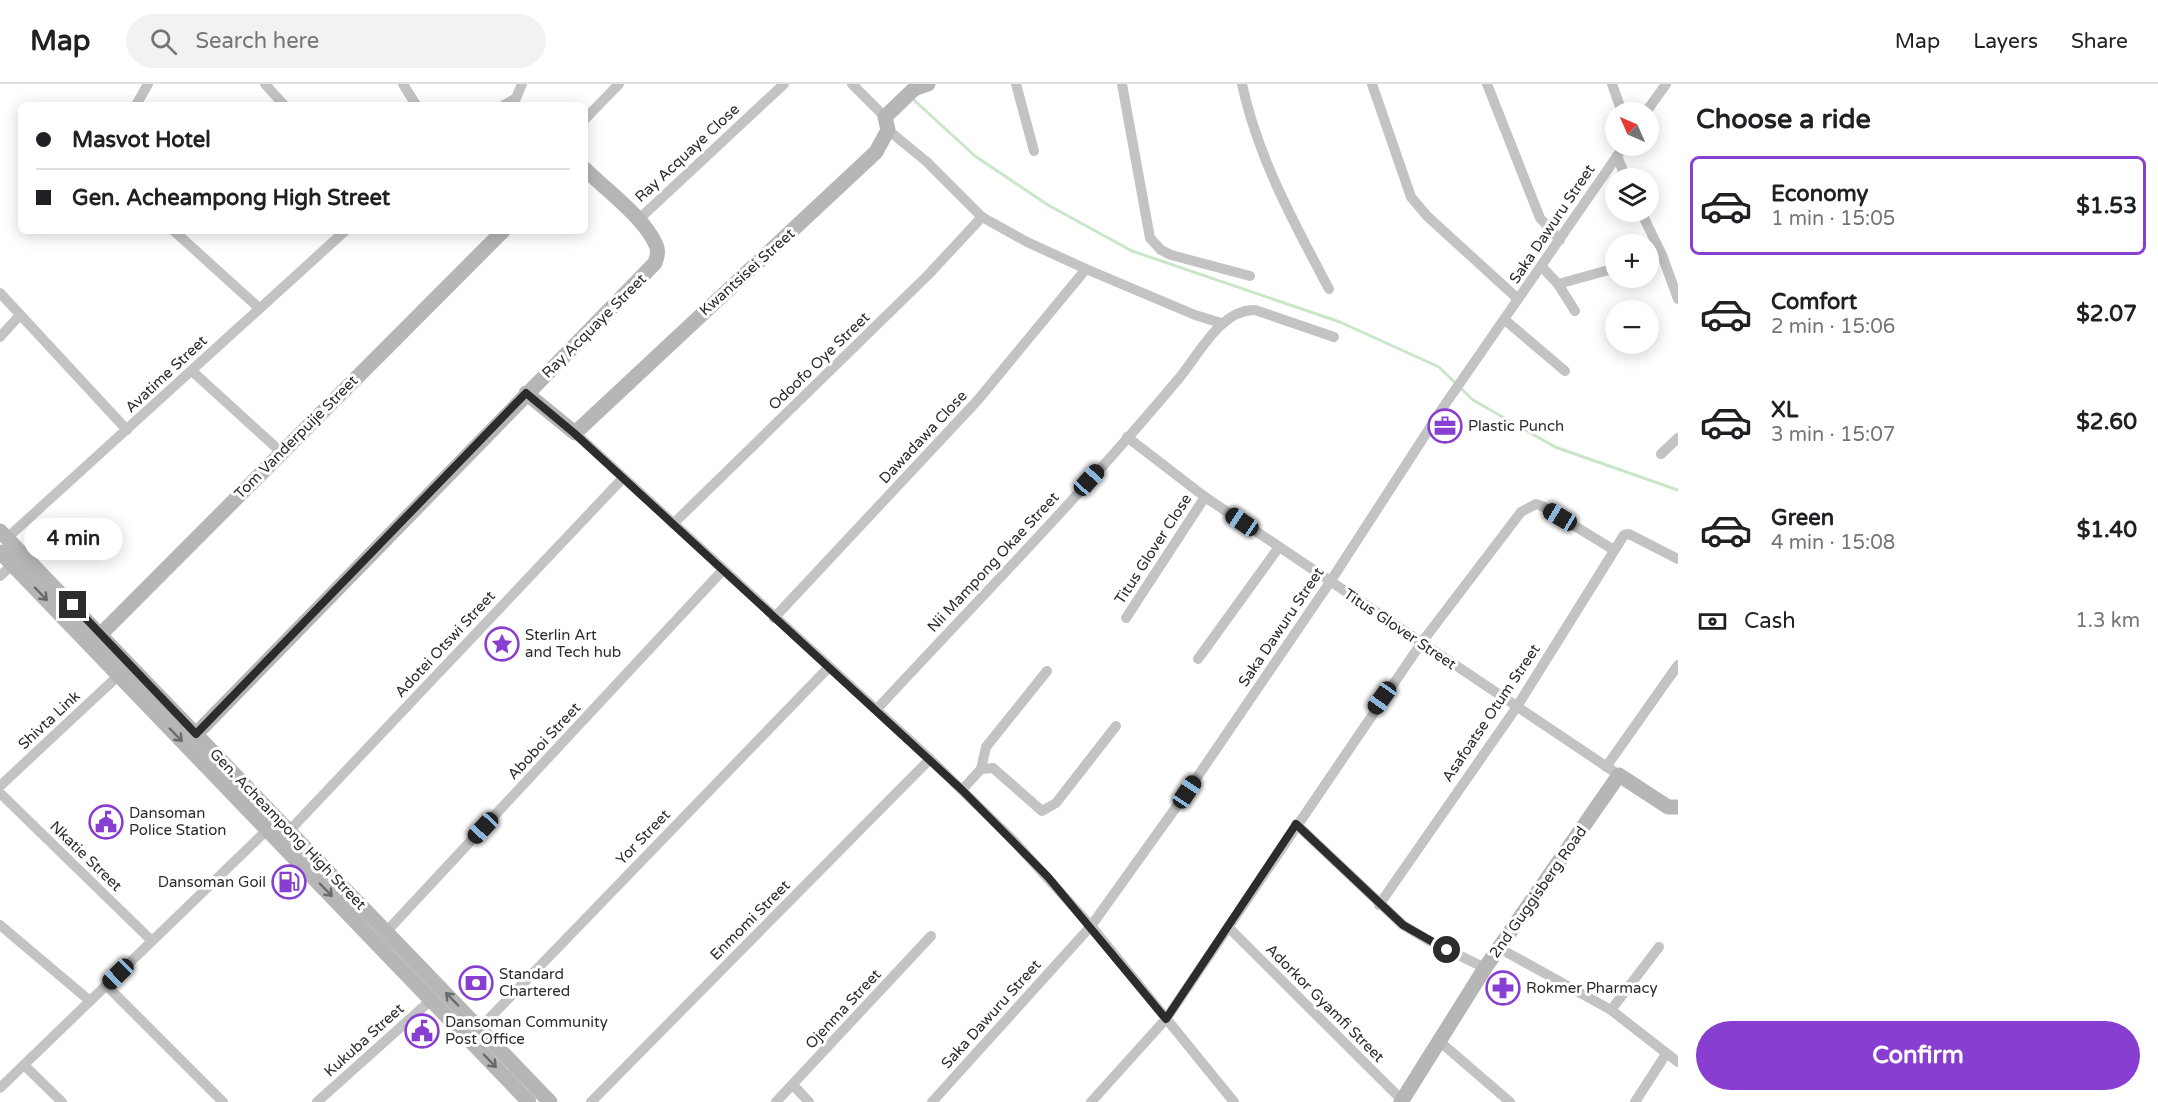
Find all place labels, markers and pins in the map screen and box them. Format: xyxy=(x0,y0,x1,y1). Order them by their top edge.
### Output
office icon: Plastic Punch xyxy=(1427,408,1463,444)
place label: Plastic Punch xyxy=(1468,417,1564,435)
place icon: Sterlin Art and Tech hub xyxy=(484,626,520,662)
place label: Sterlin Art and Tech hub xyxy=(525,626,621,661)
public building icon: Dansoman Police Station xyxy=(88,804,124,840)
place label: Dansoman Police Station xyxy=(129,804,226,839)
fuel station icon: Dansoman Goil xyxy=(271,864,307,900)
place label: Dansoman Goil xyxy=(158,873,266,891)
bank icon: Standard Chartered xyxy=(458,965,494,1001)
place label: Standard Chartered xyxy=(499,965,570,1000)
pharmacy icon: Rokmer Pharmacy xyxy=(1485,970,1521,1006)
place label: Rokmer Pharmacy xyxy=(1526,979,1657,997)
public building icon: Dansoman Community Post Office xyxy=(404,1013,440,1049)
place label: Dansoman Community Post Office xyxy=(445,1013,608,1048)

